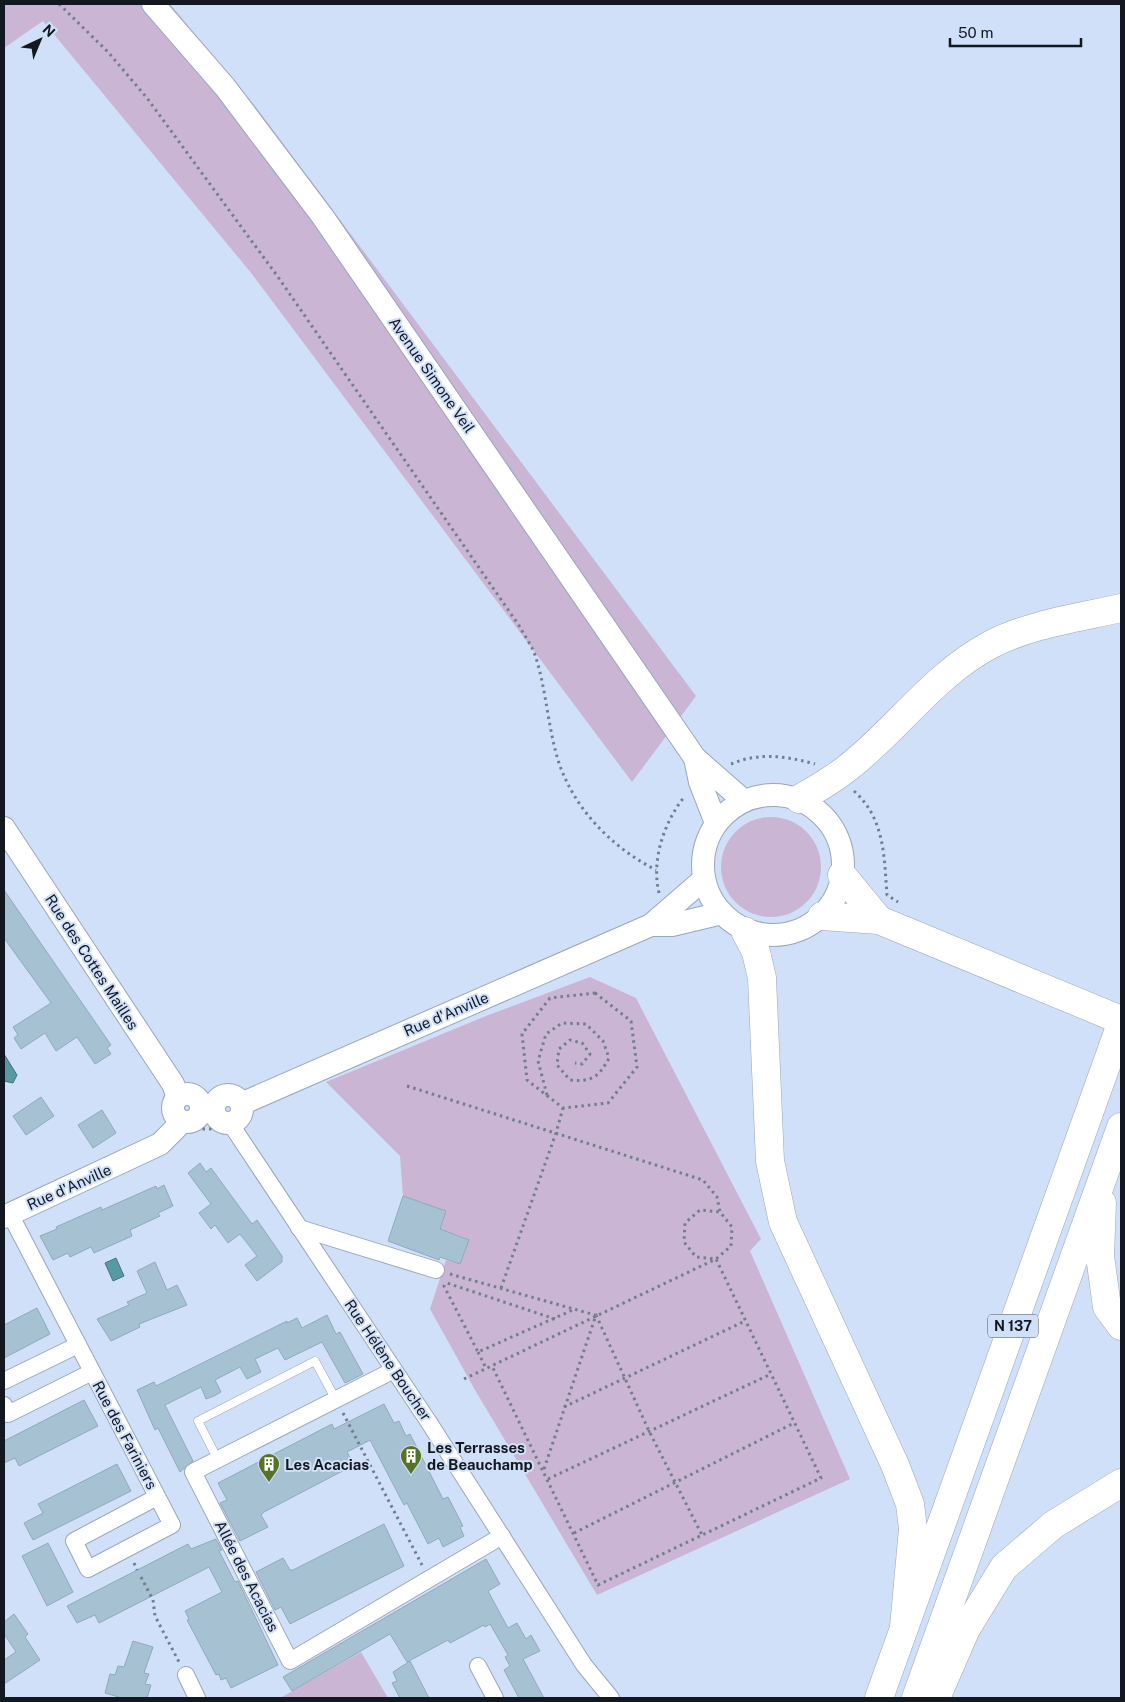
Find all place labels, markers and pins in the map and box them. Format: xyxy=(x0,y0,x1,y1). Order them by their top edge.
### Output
place label: Les Terrasses de Beauchamp xyxy=(427,1439,533,1473)
building icon: Les Terrasses de Beauchamp xyxy=(399,1444,423,1475)
building icon: Les Acacias xyxy=(257,1452,281,1483)
place label: Les Acacias xyxy=(285,1456,369,1473)

